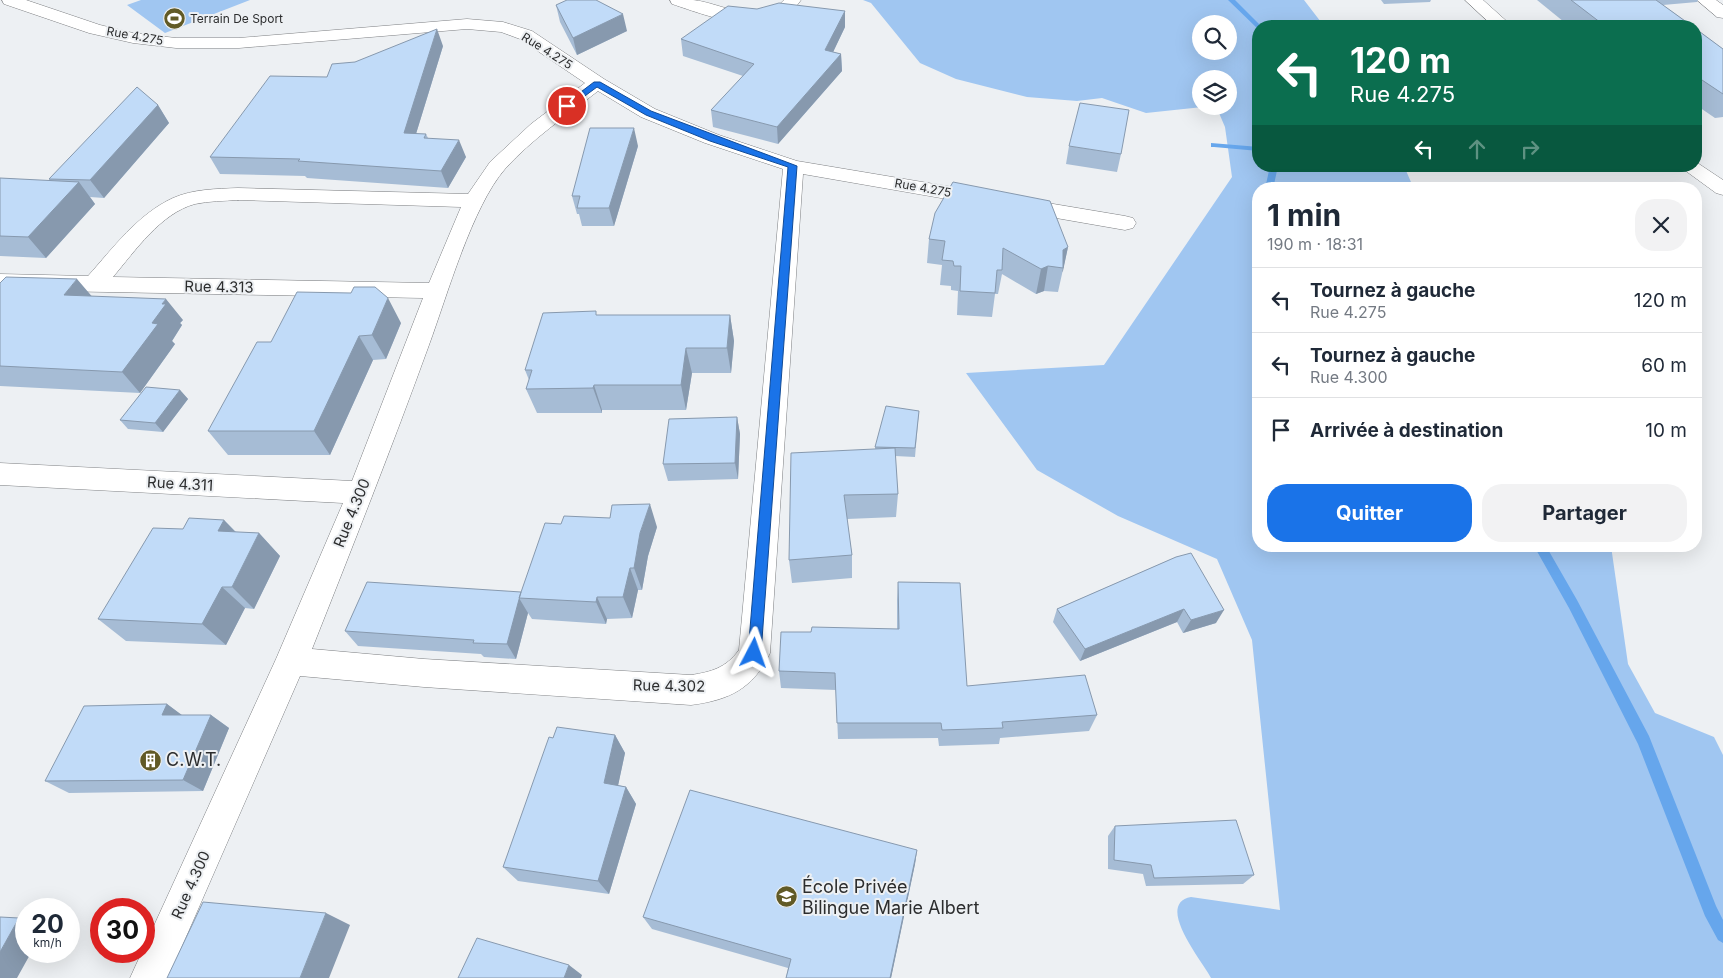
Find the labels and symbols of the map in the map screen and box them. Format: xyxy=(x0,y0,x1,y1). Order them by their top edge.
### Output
sports icon: Terrain De Sport xyxy=(162,7,186,31)
place label: Terrain De Sport xyxy=(190,11,283,26)
street label: Rue 4.275 xyxy=(106,23,165,48)
street label: Rue 4.275 xyxy=(519,29,576,72)
pin xyxy=(546,85,588,127)
street label: Rue 4.275 xyxy=(894,175,953,200)
street label: Rue 4.313 xyxy=(184,276,254,297)
street label: Rue 4.311 xyxy=(147,472,214,495)
street label: Rue 4.300 xyxy=(329,476,374,550)
position arrow xyxy=(727,626,779,678)
street label: Rue 4.302 xyxy=(633,675,705,696)
building icon: C.W.T. xyxy=(138,748,162,772)
place label: C.W.T. xyxy=(166,749,221,770)
street label: Rue 4.300 xyxy=(167,848,214,922)
place label: École Privée Bilingue Marie Albert xyxy=(802,875,979,918)
school or university icon: École Privée Bilingue Marie Albert xyxy=(774,885,798,909)
speed limit sign: 30 xyxy=(90,898,155,963)

